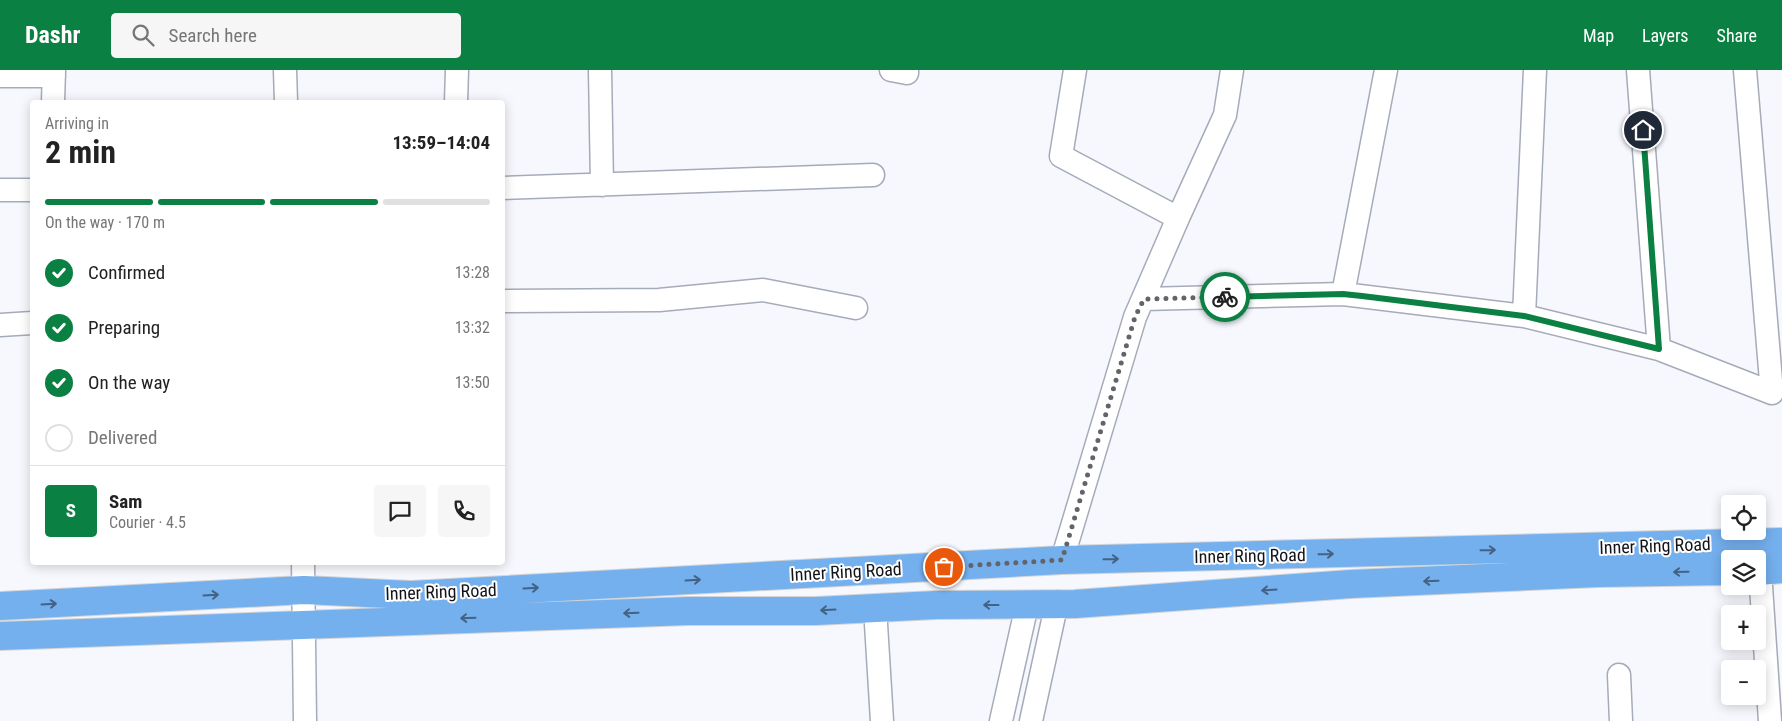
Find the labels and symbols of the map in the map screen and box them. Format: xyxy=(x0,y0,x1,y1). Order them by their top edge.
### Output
pin xyxy=(1622,109,1664,151)
courier xyxy=(1200,272,1250,322)
street label: Inner Ring Road xyxy=(1599,533,1711,558)
street label: Inner Ring Road xyxy=(1194,544,1306,567)
one-way arrow xyxy=(1480,545,1496,555)
pin xyxy=(923,546,965,588)
one-way arrow xyxy=(1317,549,1333,559)
one-way arrow xyxy=(1102,555,1118,564)
street label: Inner Ring Road xyxy=(790,558,902,585)
one-way arrow xyxy=(1674,567,1690,577)
one-way arrow xyxy=(685,575,701,584)
one-way arrow xyxy=(1424,576,1440,585)
street label: Inner Ring Road xyxy=(385,579,497,604)
one-way arrow xyxy=(522,584,538,593)
one-way arrow xyxy=(1261,585,1277,594)
one-way arrow xyxy=(203,591,219,600)
one-way arrow xyxy=(40,599,56,608)
one-way arrow xyxy=(983,600,999,610)
one-way arrow xyxy=(820,605,836,615)
one-way arrow xyxy=(623,608,639,617)
one-way arrow xyxy=(461,614,477,623)

